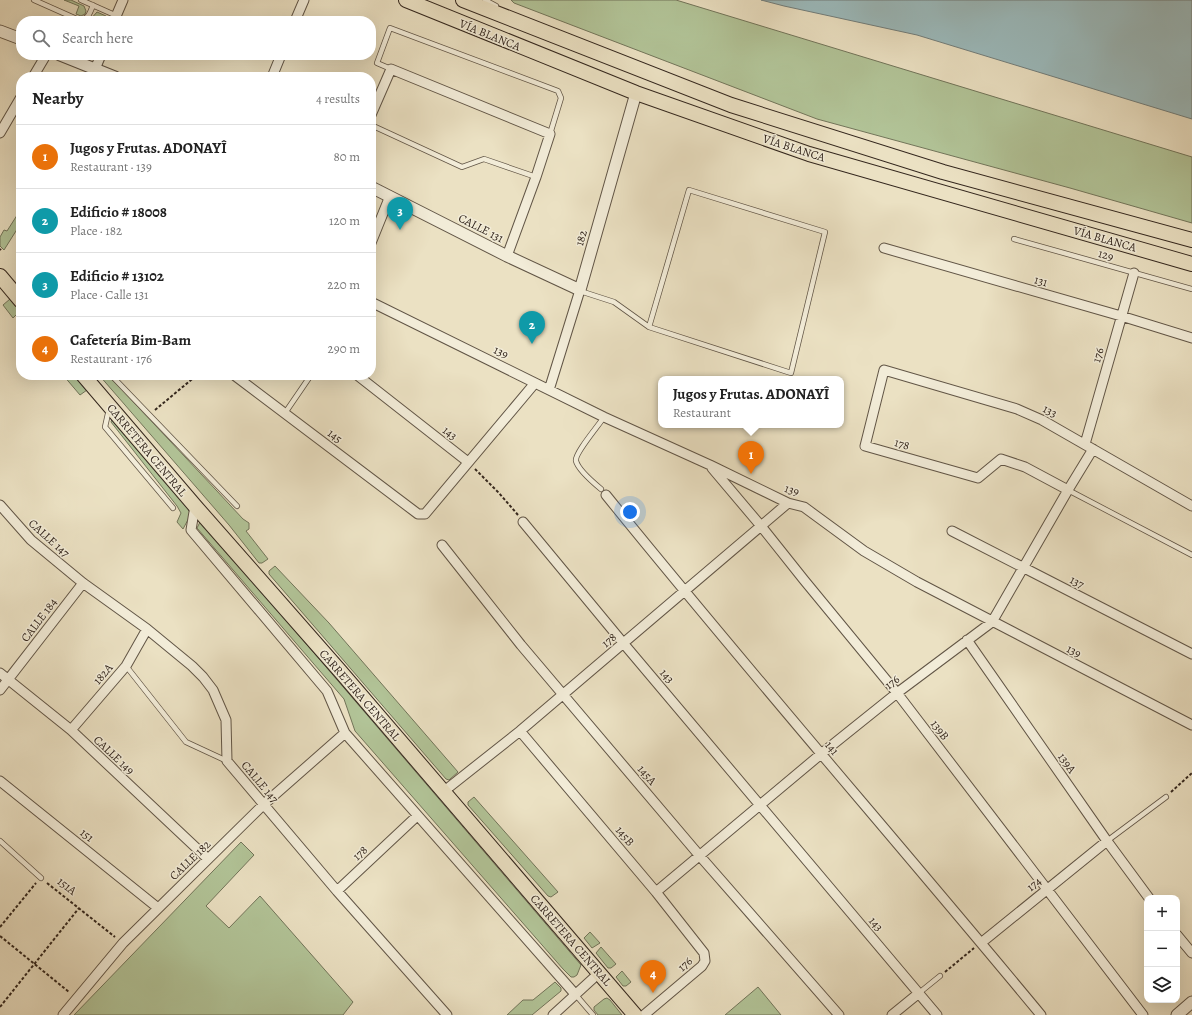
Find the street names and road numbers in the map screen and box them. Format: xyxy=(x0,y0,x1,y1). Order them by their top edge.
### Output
street label: VÍA BLANCA xyxy=(456,15,524,55)
street label: VÍA BLANCA xyxy=(760,130,828,166)
street label: CALLE 131 xyxy=(456,210,506,246)
street label: VÍA BLANCA xyxy=(1071,222,1139,256)
street label: 182 xyxy=(571,228,591,248)
street label: 129 xyxy=(1096,245,1116,265)
street label: 131 xyxy=(1032,271,1050,291)
street label: 139 xyxy=(491,342,511,362)
street label: 176 xyxy=(1088,345,1108,364)
street label: CARRETERA CENTRAL xyxy=(103,400,191,501)
street label: 133 xyxy=(1040,401,1060,421)
street label: 143 xyxy=(439,422,461,444)
street label: 145 xyxy=(324,425,346,447)
street label: 178 xyxy=(893,434,912,454)
street label: 139 xyxy=(783,480,801,500)
street label: CALLE 147 xyxy=(25,515,74,561)
street label: 137 xyxy=(1067,572,1088,593)
street label: CALLE 184 xyxy=(17,594,61,645)
street label: 178 xyxy=(598,629,620,651)
street label: 139 xyxy=(1064,641,1084,661)
street label: CARRETERA CENTRAL xyxy=(316,646,405,745)
street label: 182А xyxy=(90,659,117,688)
street label: 143 xyxy=(656,665,678,687)
street label: 176 xyxy=(881,671,903,693)
street label: 139B xyxy=(927,717,953,743)
street label: CALLE 149 xyxy=(90,732,138,778)
street label: 141 xyxy=(821,738,843,758)
street label: 139A xyxy=(1054,750,1080,777)
street label: CALLE 147 xyxy=(238,758,283,807)
street label: 145A xyxy=(634,762,661,789)
street label: 145B xyxy=(612,822,638,850)
street label: 151 xyxy=(77,825,97,845)
street label: CALLE 182 xyxy=(166,836,214,884)
street label: 178 xyxy=(349,842,371,864)
street label: 151A xyxy=(54,873,81,899)
street label: 174 xyxy=(1023,873,1045,895)
street label: CARRETERA CENTRAL xyxy=(527,891,616,990)
street label: 143 xyxy=(865,913,887,935)
street label: 176 xyxy=(674,953,696,975)

